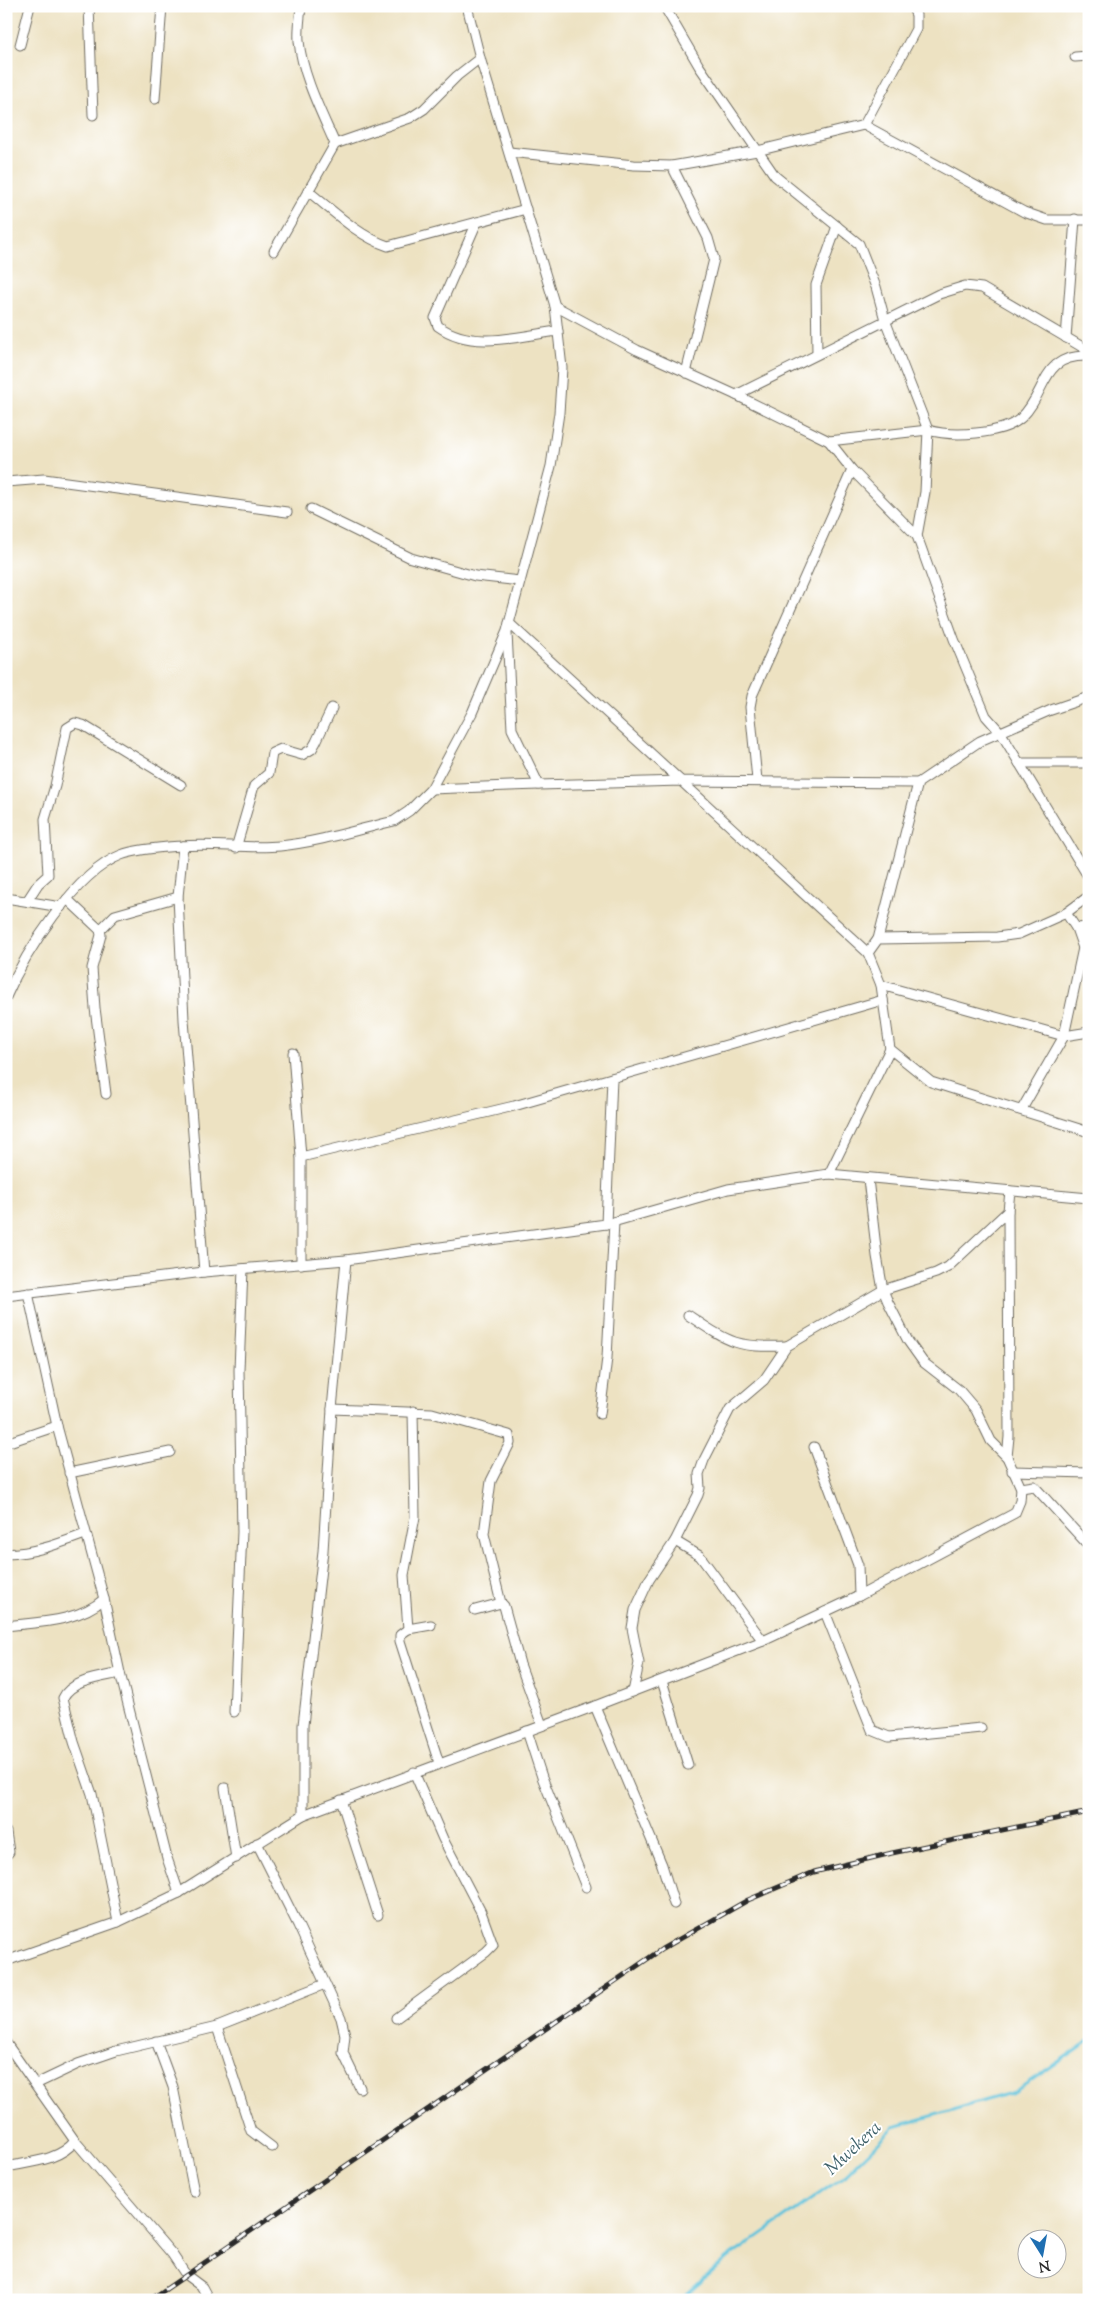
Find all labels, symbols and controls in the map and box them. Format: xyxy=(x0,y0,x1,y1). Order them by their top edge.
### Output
water label: Mwekera xyxy=(819,2115,888,2182)
north arrow xyxy=(1018,2228,1068,2278)
text: N xyxy=(1037,2254,1051,2276)

